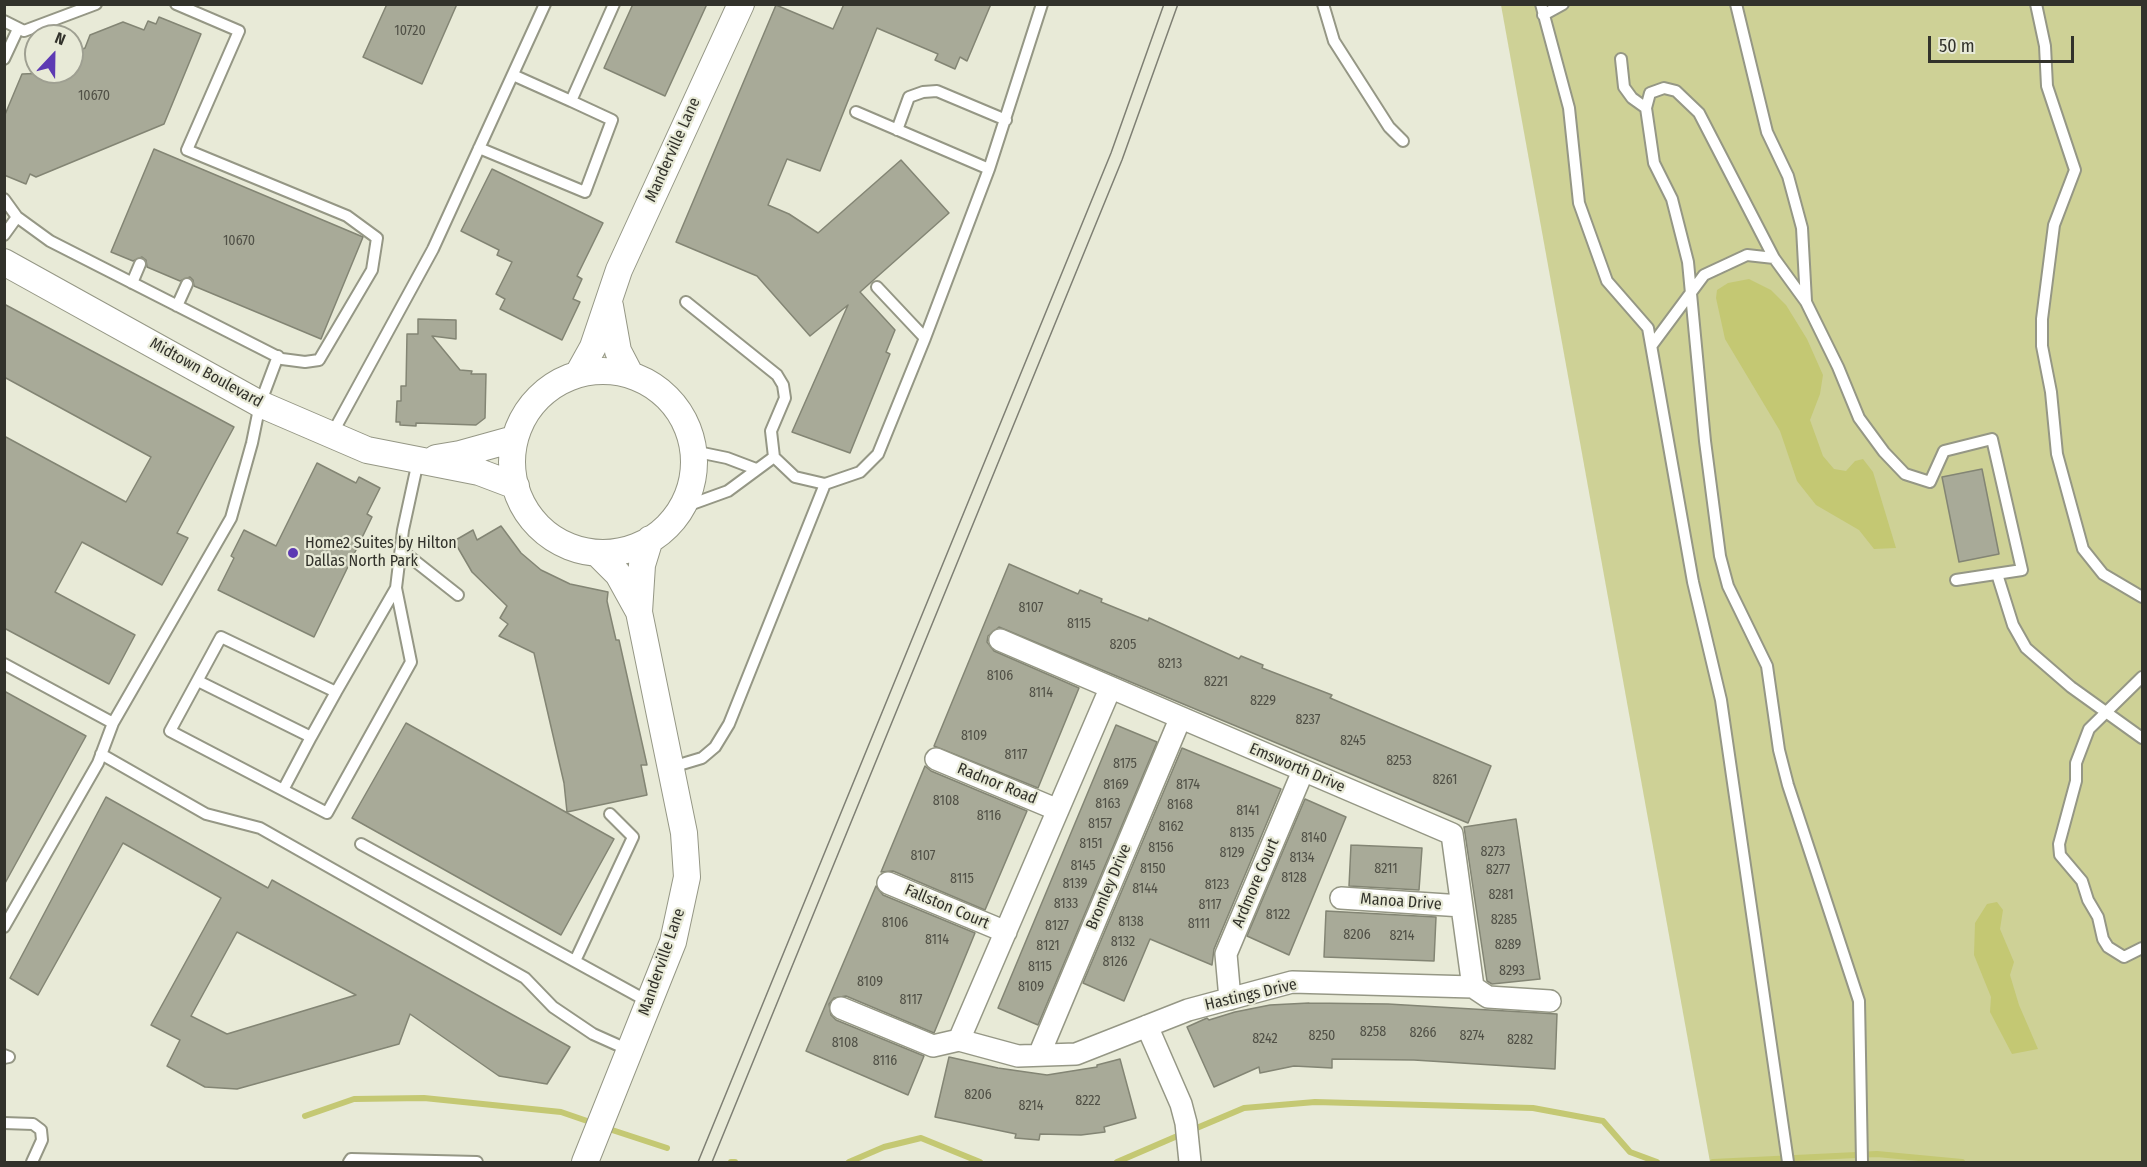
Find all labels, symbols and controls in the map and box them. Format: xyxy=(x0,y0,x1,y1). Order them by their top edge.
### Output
house number: 10720 xyxy=(394,23,426,39)
north arrow xyxy=(24,24,84,84)
scale bar xyxy=(1931,24,2076,62)
text: N xyxy=(52,28,68,49)
text: 50 m xyxy=(1939,35,1975,57)
house number: 10670 xyxy=(78,88,110,104)
street label: Manderville Lane xyxy=(641,95,705,205)
house number: 10670 xyxy=(223,233,255,249)
street label: Midtown Boulevard xyxy=(146,334,266,412)
place label: Home2 Suites by Hilton Dallas North Park xyxy=(305,534,457,572)
marker: Home2 Suites by Hilton Dallas North Park xyxy=(286,546,300,560)
house number: 8107 xyxy=(1019,600,1043,616)
house number: 8115 xyxy=(1067,616,1091,632)
house number: 8205 xyxy=(1110,637,1136,653)
house number: 8213 xyxy=(1158,656,1182,672)
house number: 8106 xyxy=(987,668,1013,684)
house number: 8221 xyxy=(1204,674,1228,690)
house number: 8114 xyxy=(1029,685,1053,701)
house number: 8229 xyxy=(1250,693,1276,709)
house number: 8237 xyxy=(1296,712,1320,728)
house number: 8109 xyxy=(961,728,987,744)
house number: 8245 xyxy=(1340,733,1366,749)
street label: Emsworth Drive xyxy=(1246,739,1348,797)
house number: 8117 xyxy=(1004,747,1028,763)
house number: 8253 xyxy=(1386,753,1412,769)
house number: 8175 xyxy=(1113,756,1137,772)
street label: Radnor Road xyxy=(954,759,1040,809)
house number: 8261 xyxy=(1433,772,1457,788)
house number: 8169 xyxy=(1103,777,1129,793)
house number: 8174 xyxy=(1176,777,1200,793)
house number: 8108 xyxy=(933,793,959,809)
house number: 8163 xyxy=(1095,796,1121,812)
house number: 8168 xyxy=(1167,797,1193,813)
house number: 8141 xyxy=(1236,803,1260,819)
house number: 8116 xyxy=(977,808,1001,824)
house number: 8157 xyxy=(1088,816,1112,832)
house number: 8162 xyxy=(1158,819,1184,835)
house number: 8135 xyxy=(1230,825,1254,841)
house number: 8140 xyxy=(1301,830,1327,846)
street label: Ardmore Court xyxy=(1229,835,1283,931)
house number: 8151 xyxy=(1079,836,1103,852)
house number: 8156 xyxy=(1148,840,1174,856)
street label: Bromley Drive xyxy=(1082,841,1136,933)
house number: 8273 xyxy=(1481,844,1505,860)
house number: 8129 xyxy=(1220,845,1244,861)
house number: 8107 xyxy=(911,848,935,864)
house number: 8134 xyxy=(1289,850,1315,866)
house number: 8145 xyxy=(1070,858,1096,874)
house number: 8150 xyxy=(1140,861,1166,877)
house number: 8211 xyxy=(1374,861,1398,877)
house number: 8277 xyxy=(1486,862,1510,878)
house number: 8128 xyxy=(1281,870,1307,886)
house number: 8115 xyxy=(950,871,974,887)
house number: 8139 xyxy=(1062,876,1088,892)
house number: 8123 xyxy=(1205,877,1229,893)
street label: Fallston Court xyxy=(902,881,992,933)
house number: 8144 xyxy=(1132,881,1158,897)
house number: 8281 xyxy=(1488,887,1514,903)
street label: Manoa Drive xyxy=(1360,890,1442,914)
house number: 8133 xyxy=(1054,896,1078,912)
house number: 8117 xyxy=(1198,897,1222,913)
street label: Manderville Lane xyxy=(635,906,689,1018)
house number: 8122 xyxy=(1266,907,1290,923)
house number: 8285 xyxy=(1491,912,1517,928)
house number: 8138 xyxy=(1118,914,1144,930)
house number: 8106 xyxy=(882,915,908,931)
house number: 8111 xyxy=(1188,916,1210,932)
house number: 8127 xyxy=(1045,918,1069,934)
house number: 8206 xyxy=(1343,927,1371,943)
house number: 8214 xyxy=(1389,928,1415,944)
house number: 8114 xyxy=(925,932,949,948)
house number: 8132 xyxy=(1111,934,1135,950)
house number: 8289 xyxy=(1495,937,1521,953)
house number: 8121 xyxy=(1036,938,1060,954)
house number: 8126 xyxy=(1102,954,1128,970)
house number: 8115 xyxy=(1028,959,1052,975)
house number: 8293 xyxy=(1499,963,1525,979)
house number: 8109 xyxy=(857,974,883,990)
street label: Hastings Drive xyxy=(1203,975,1299,1015)
house number: 8109 xyxy=(1018,979,1044,995)
house number: 8117 xyxy=(899,992,923,1008)
house number: 8258 xyxy=(1360,1024,1386,1040)
house number: 8266 xyxy=(1410,1025,1436,1041)
house number: 8250 xyxy=(1309,1028,1335,1044)
house number: 8274 xyxy=(1460,1028,1484,1044)
house number: 8242 xyxy=(1252,1031,1278,1047)
house number: 8282 xyxy=(1507,1032,1533,1048)
house number: 8108 xyxy=(832,1035,858,1051)
house number: 8116 xyxy=(873,1053,897,1069)
house number: 8206 xyxy=(964,1087,992,1103)
house number: 8222 xyxy=(1075,1093,1101,1109)
house number: 8214 xyxy=(1018,1098,1044,1114)

